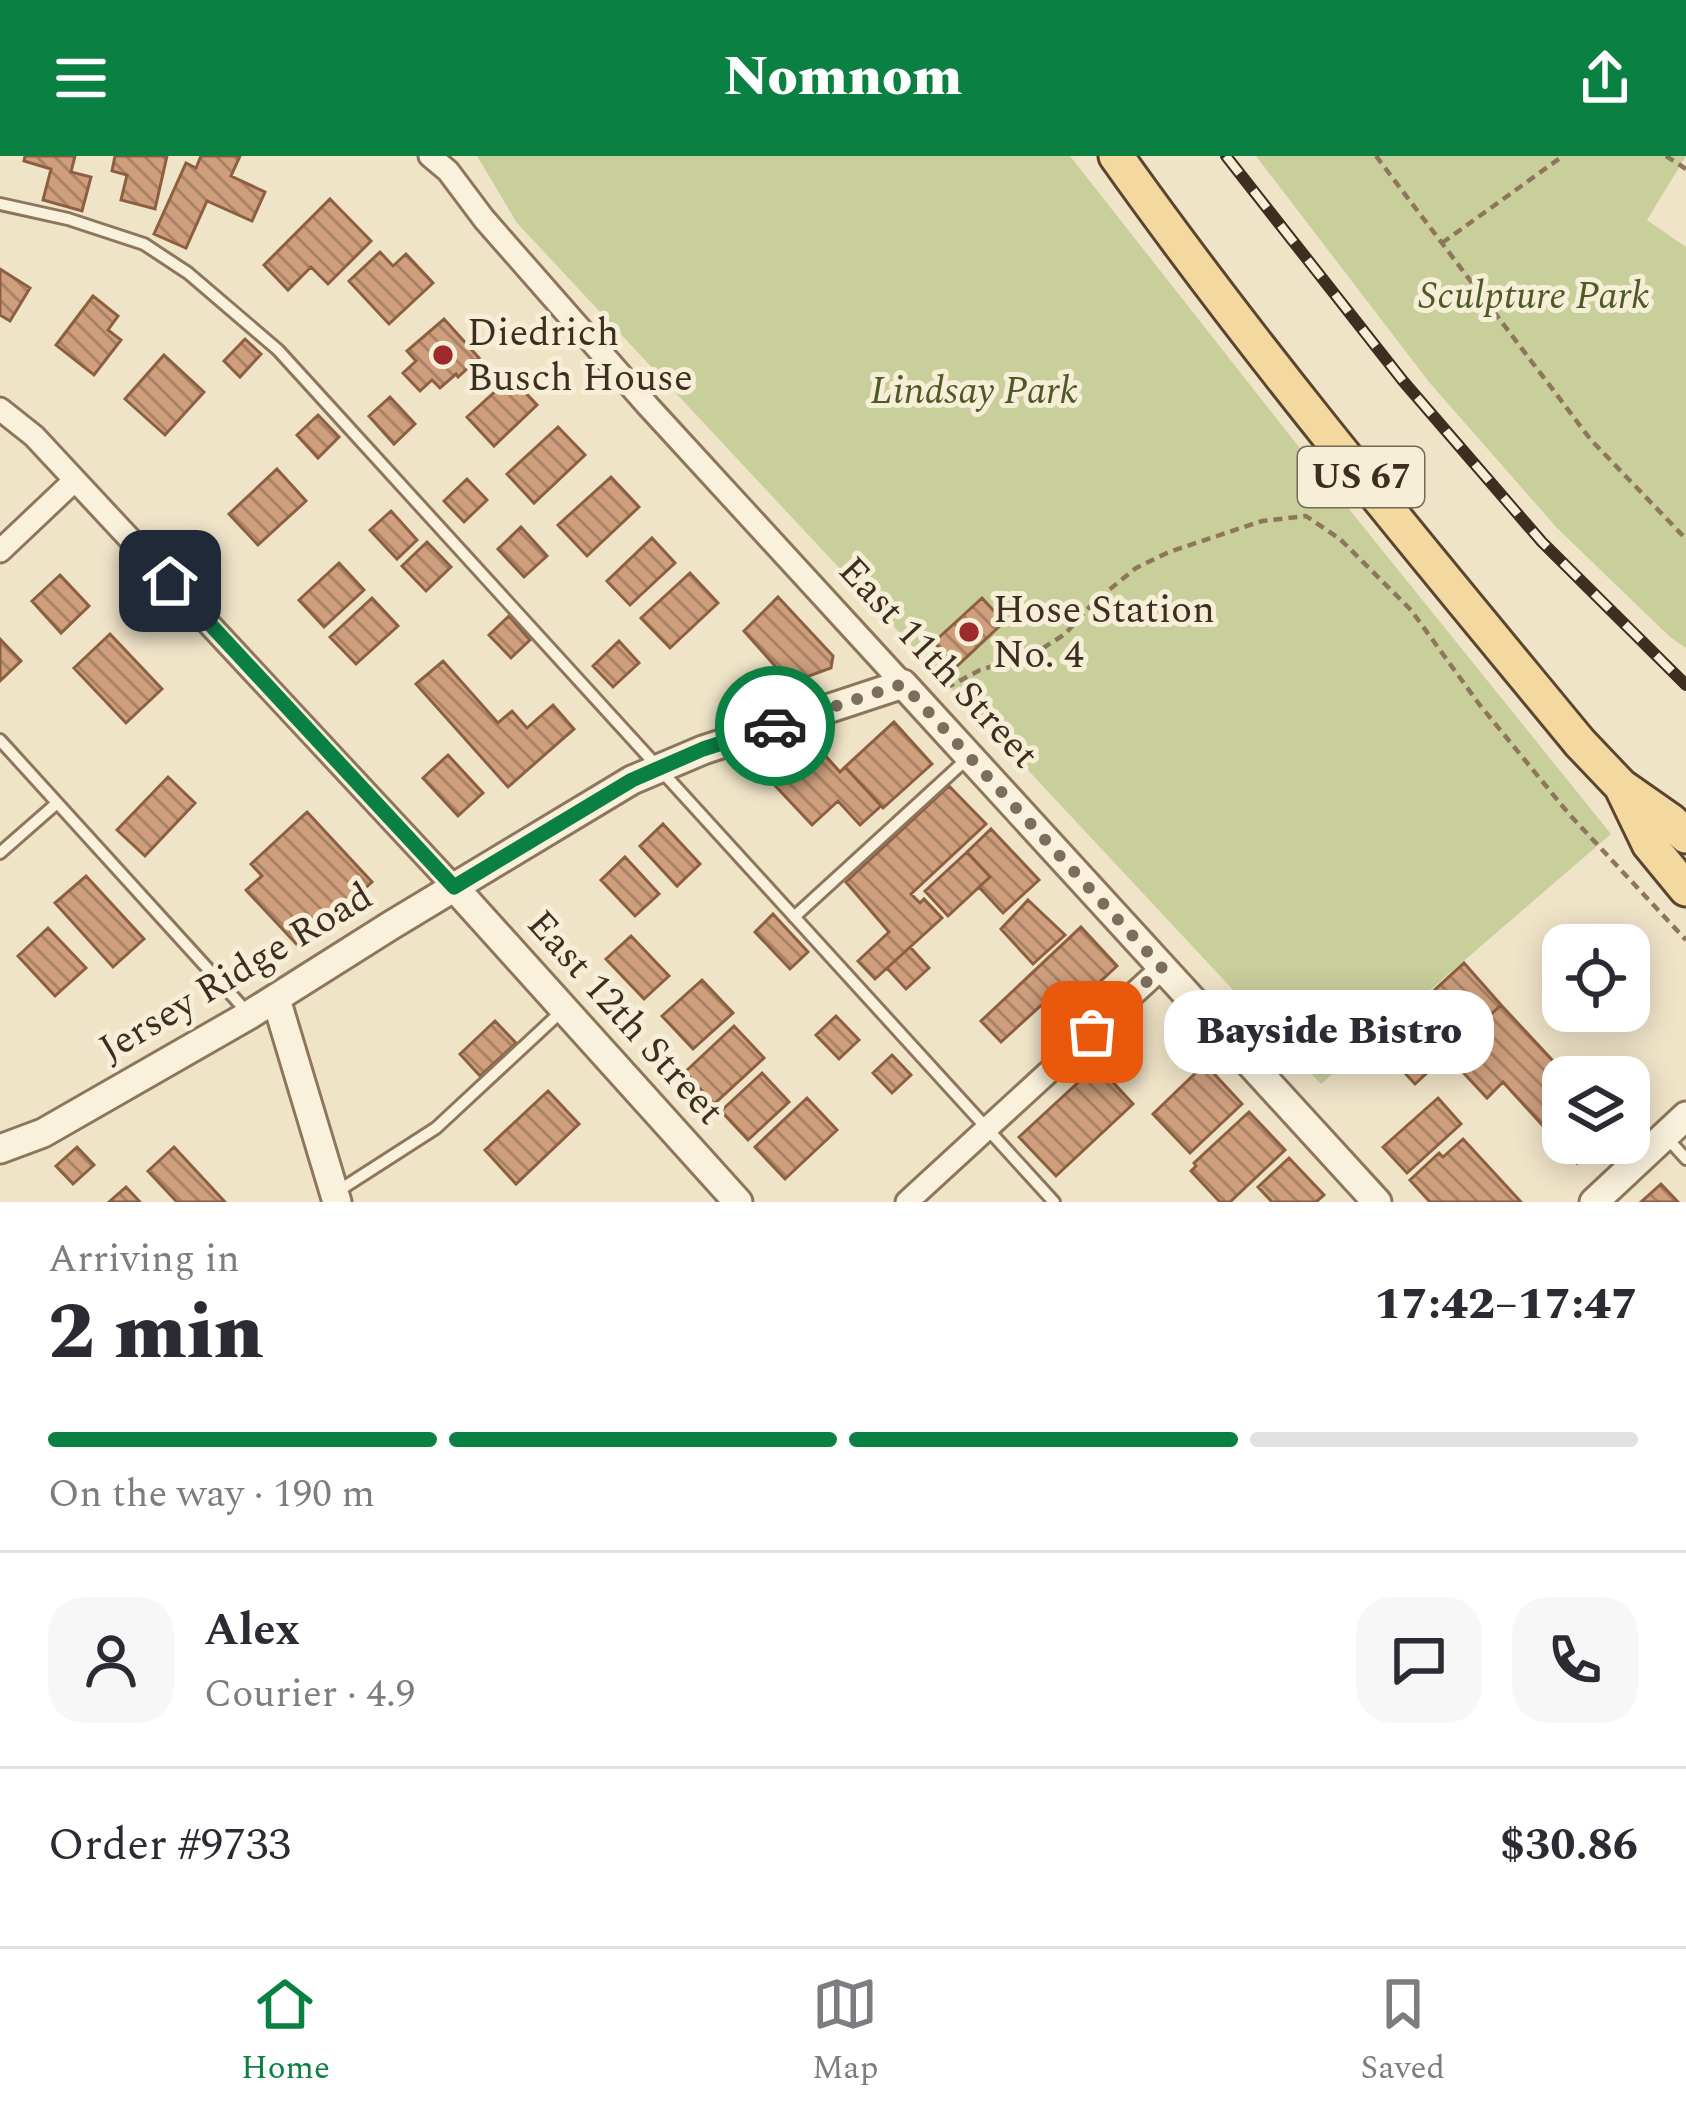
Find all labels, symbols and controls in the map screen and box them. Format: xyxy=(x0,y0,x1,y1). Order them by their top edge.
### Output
text: Nomnom xyxy=(724,37,962,119)
icon: menu xyxy=(48,45,114,111)
icon: share xyxy=(1572,45,1638,111)
park label: Sculpture Park xyxy=(1418,267,1650,326)
place label: Diedrich Busch House xyxy=(467,304,693,408)
marker: Diedrich Busch House xyxy=(430,342,456,368)
park label: Lindsay Park xyxy=(870,362,1078,421)
road number: US 67 xyxy=(1298,447,1424,507)
pin xyxy=(119,530,221,632)
street label: East 11th Street xyxy=(824,543,1052,783)
icon: home xyxy=(137,548,203,614)
place label: Hose Station No. 4 xyxy=(993,581,1215,685)
marker: Hose Station No. 4 xyxy=(956,619,982,645)
courier xyxy=(715,666,835,786)
icon: car xyxy=(742,693,808,759)
street label: Jersey Ridge Road xyxy=(88,868,384,1078)
street label: East 12th Street xyxy=(512,897,738,1139)
map controls xyxy=(1542,924,1650,1164)
button: locate xyxy=(1542,924,1650,1032)
pin xyxy=(1041,981,1143,1083)
callout: Bayside Bistro xyxy=(1164,990,1494,1074)
icon: bag xyxy=(1059,999,1125,1065)
text: Bayside Bistro xyxy=(1196,1002,1462,1061)
button: layers xyxy=(1542,1056,1650,1164)
text: Arriving in xyxy=(48,1230,240,1289)
text: 17:42–17:47 xyxy=(1374,1270,1638,1339)
text: 2 min xyxy=(48,1274,264,1393)
text: On the way · 190 m xyxy=(48,1465,375,1524)
text: Alex xyxy=(204,1596,300,1665)
button: person xyxy=(48,1597,174,1723)
button: chat xyxy=(1356,1597,1482,1723)
button: phone xyxy=(1512,1597,1638,1723)
text: Courier · 4.9 xyxy=(204,1665,415,1724)
text: Order #9733 xyxy=(48,1811,291,1880)
text: $30.86 xyxy=(1500,1811,1638,1880)
tab: Home xyxy=(241,1971,330,2093)
tab: Map xyxy=(812,1971,878,2093)
tab: Saved xyxy=(1360,1971,1445,2093)

